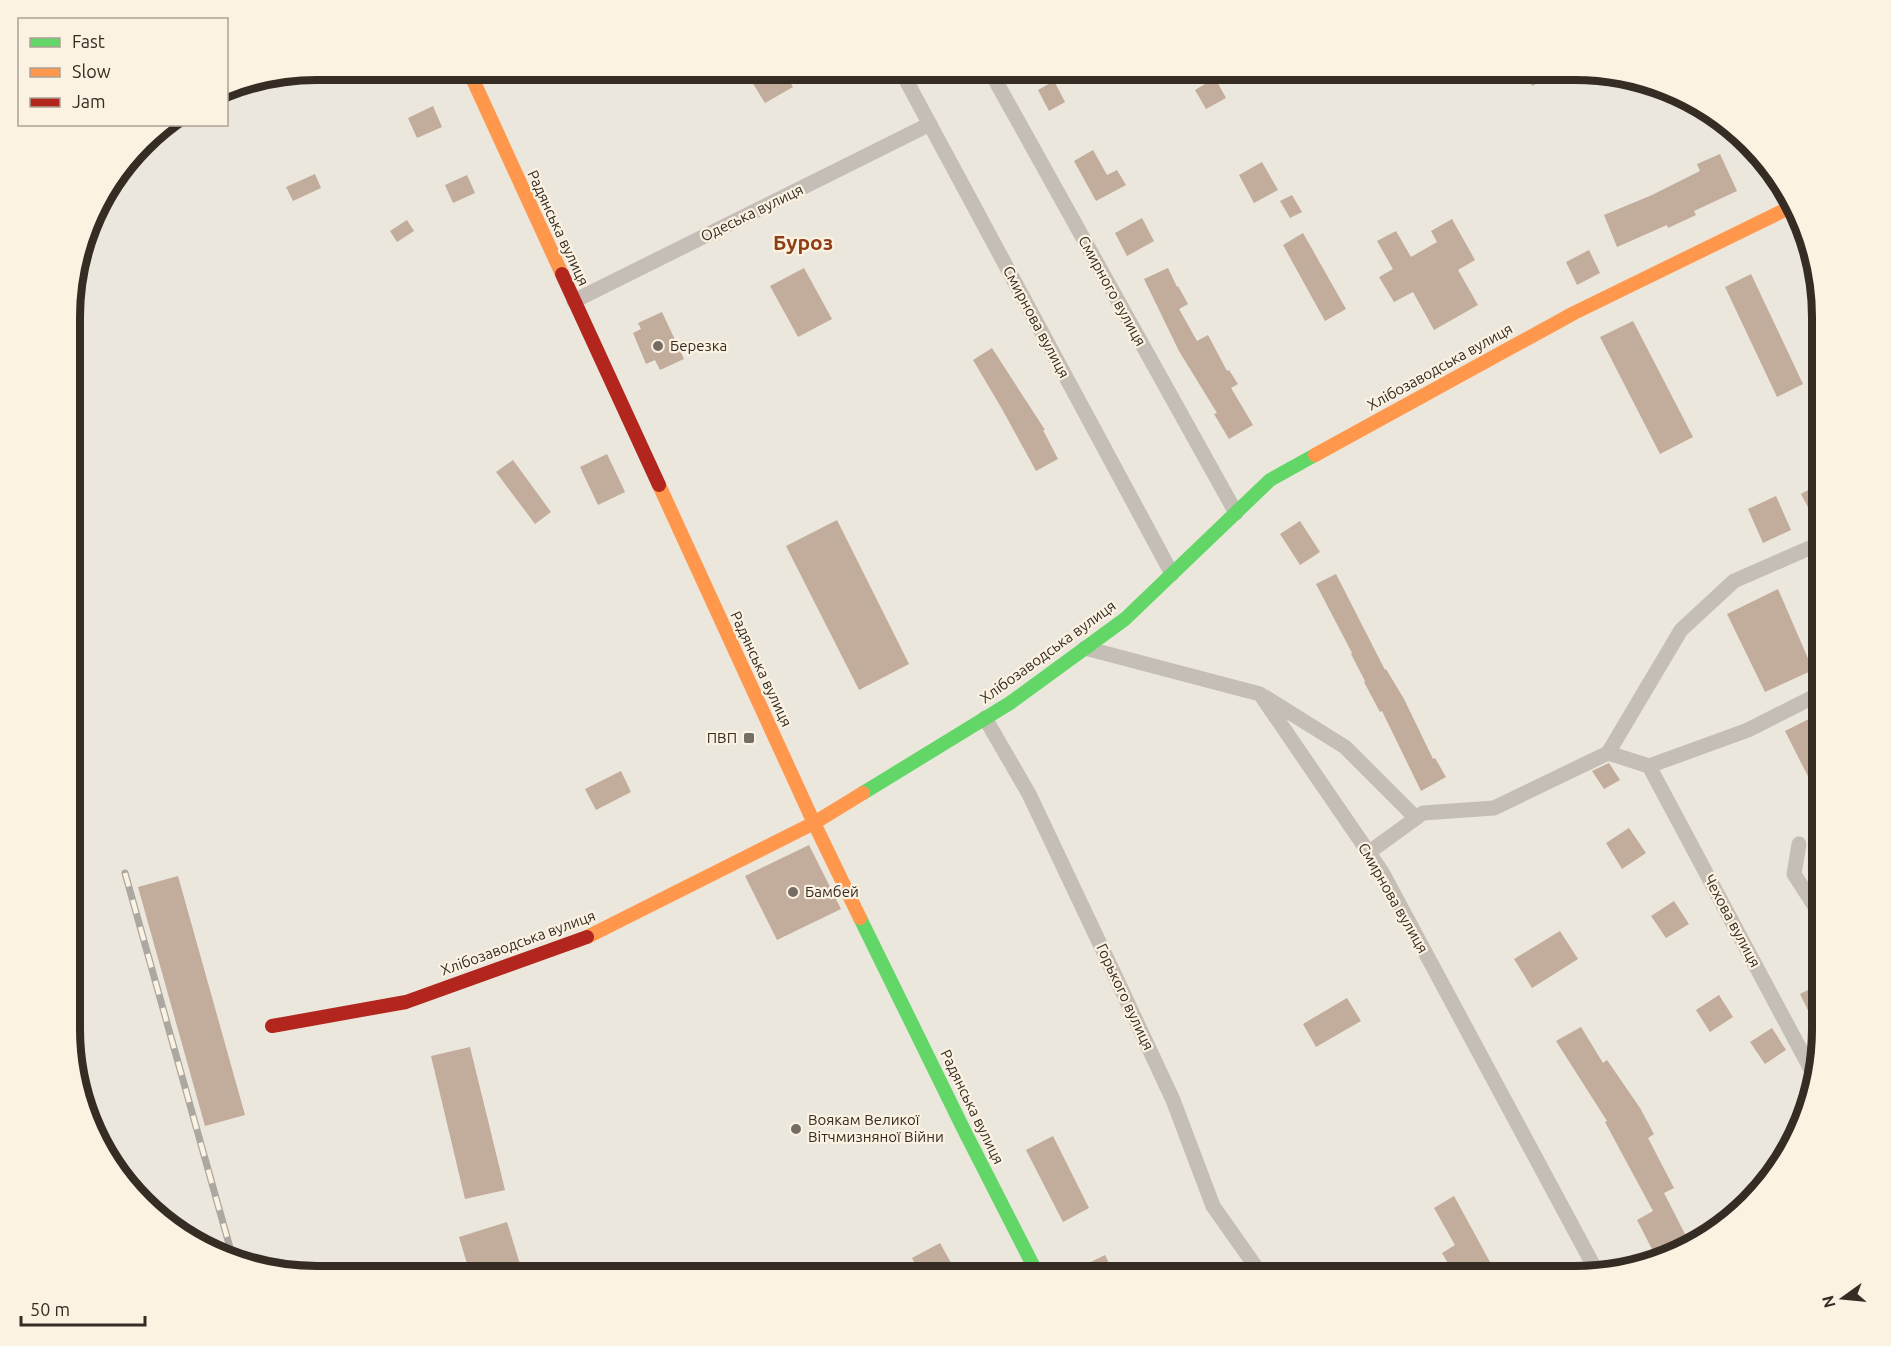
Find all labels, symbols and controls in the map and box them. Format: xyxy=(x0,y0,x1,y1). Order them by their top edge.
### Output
legend xyxy=(18,18,228,126)
text: Fast xyxy=(72,31,105,51)
text: Slow xyxy=(72,61,111,81)
text: Jam xyxy=(72,91,106,111)
street label: Радянська вулиця xyxy=(524,167,593,288)
street label: Одеська вулиця xyxy=(698,180,806,245)
district label: Буроз xyxy=(773,230,833,254)
street label: Смирного вулиця xyxy=(1075,233,1150,349)
street label: Смирнова вулиця xyxy=(1000,263,1073,381)
street label: Хлібозаводська вулиця xyxy=(1364,320,1515,414)
place label: Березка xyxy=(670,337,727,354)
marker: Березка xyxy=(651,339,665,353)
street label: Хлібозаводська вулиця xyxy=(977,597,1119,707)
street label: Радянська вулиця xyxy=(727,608,796,729)
place label: ПВП xyxy=(707,729,737,746)
marker: ПВП xyxy=(742,731,756,745)
street label: Смирнова вулиця xyxy=(1355,840,1432,956)
street label: Чехова вулиця xyxy=(1701,871,1764,970)
place label: Бамбей xyxy=(805,883,859,900)
marker: Бамбей xyxy=(786,885,800,899)
street label: Хлібозаводська вулиця xyxy=(438,907,598,978)
street label: Горького вулиця xyxy=(1093,941,1158,1053)
street label: Радянська вулиця xyxy=(937,1047,1008,1167)
place label: Воякам Великої Вітчмизняної Війни xyxy=(808,1111,944,1145)
marker: Воякам Великої Вітчмизняної Війни xyxy=(789,1122,803,1136)
north arrow xyxy=(1813,1268,1873,1328)
scale bar xyxy=(21,1289,146,1327)
text: N xyxy=(1818,1294,1839,1310)
text: 50 m xyxy=(30,1299,70,1319)

